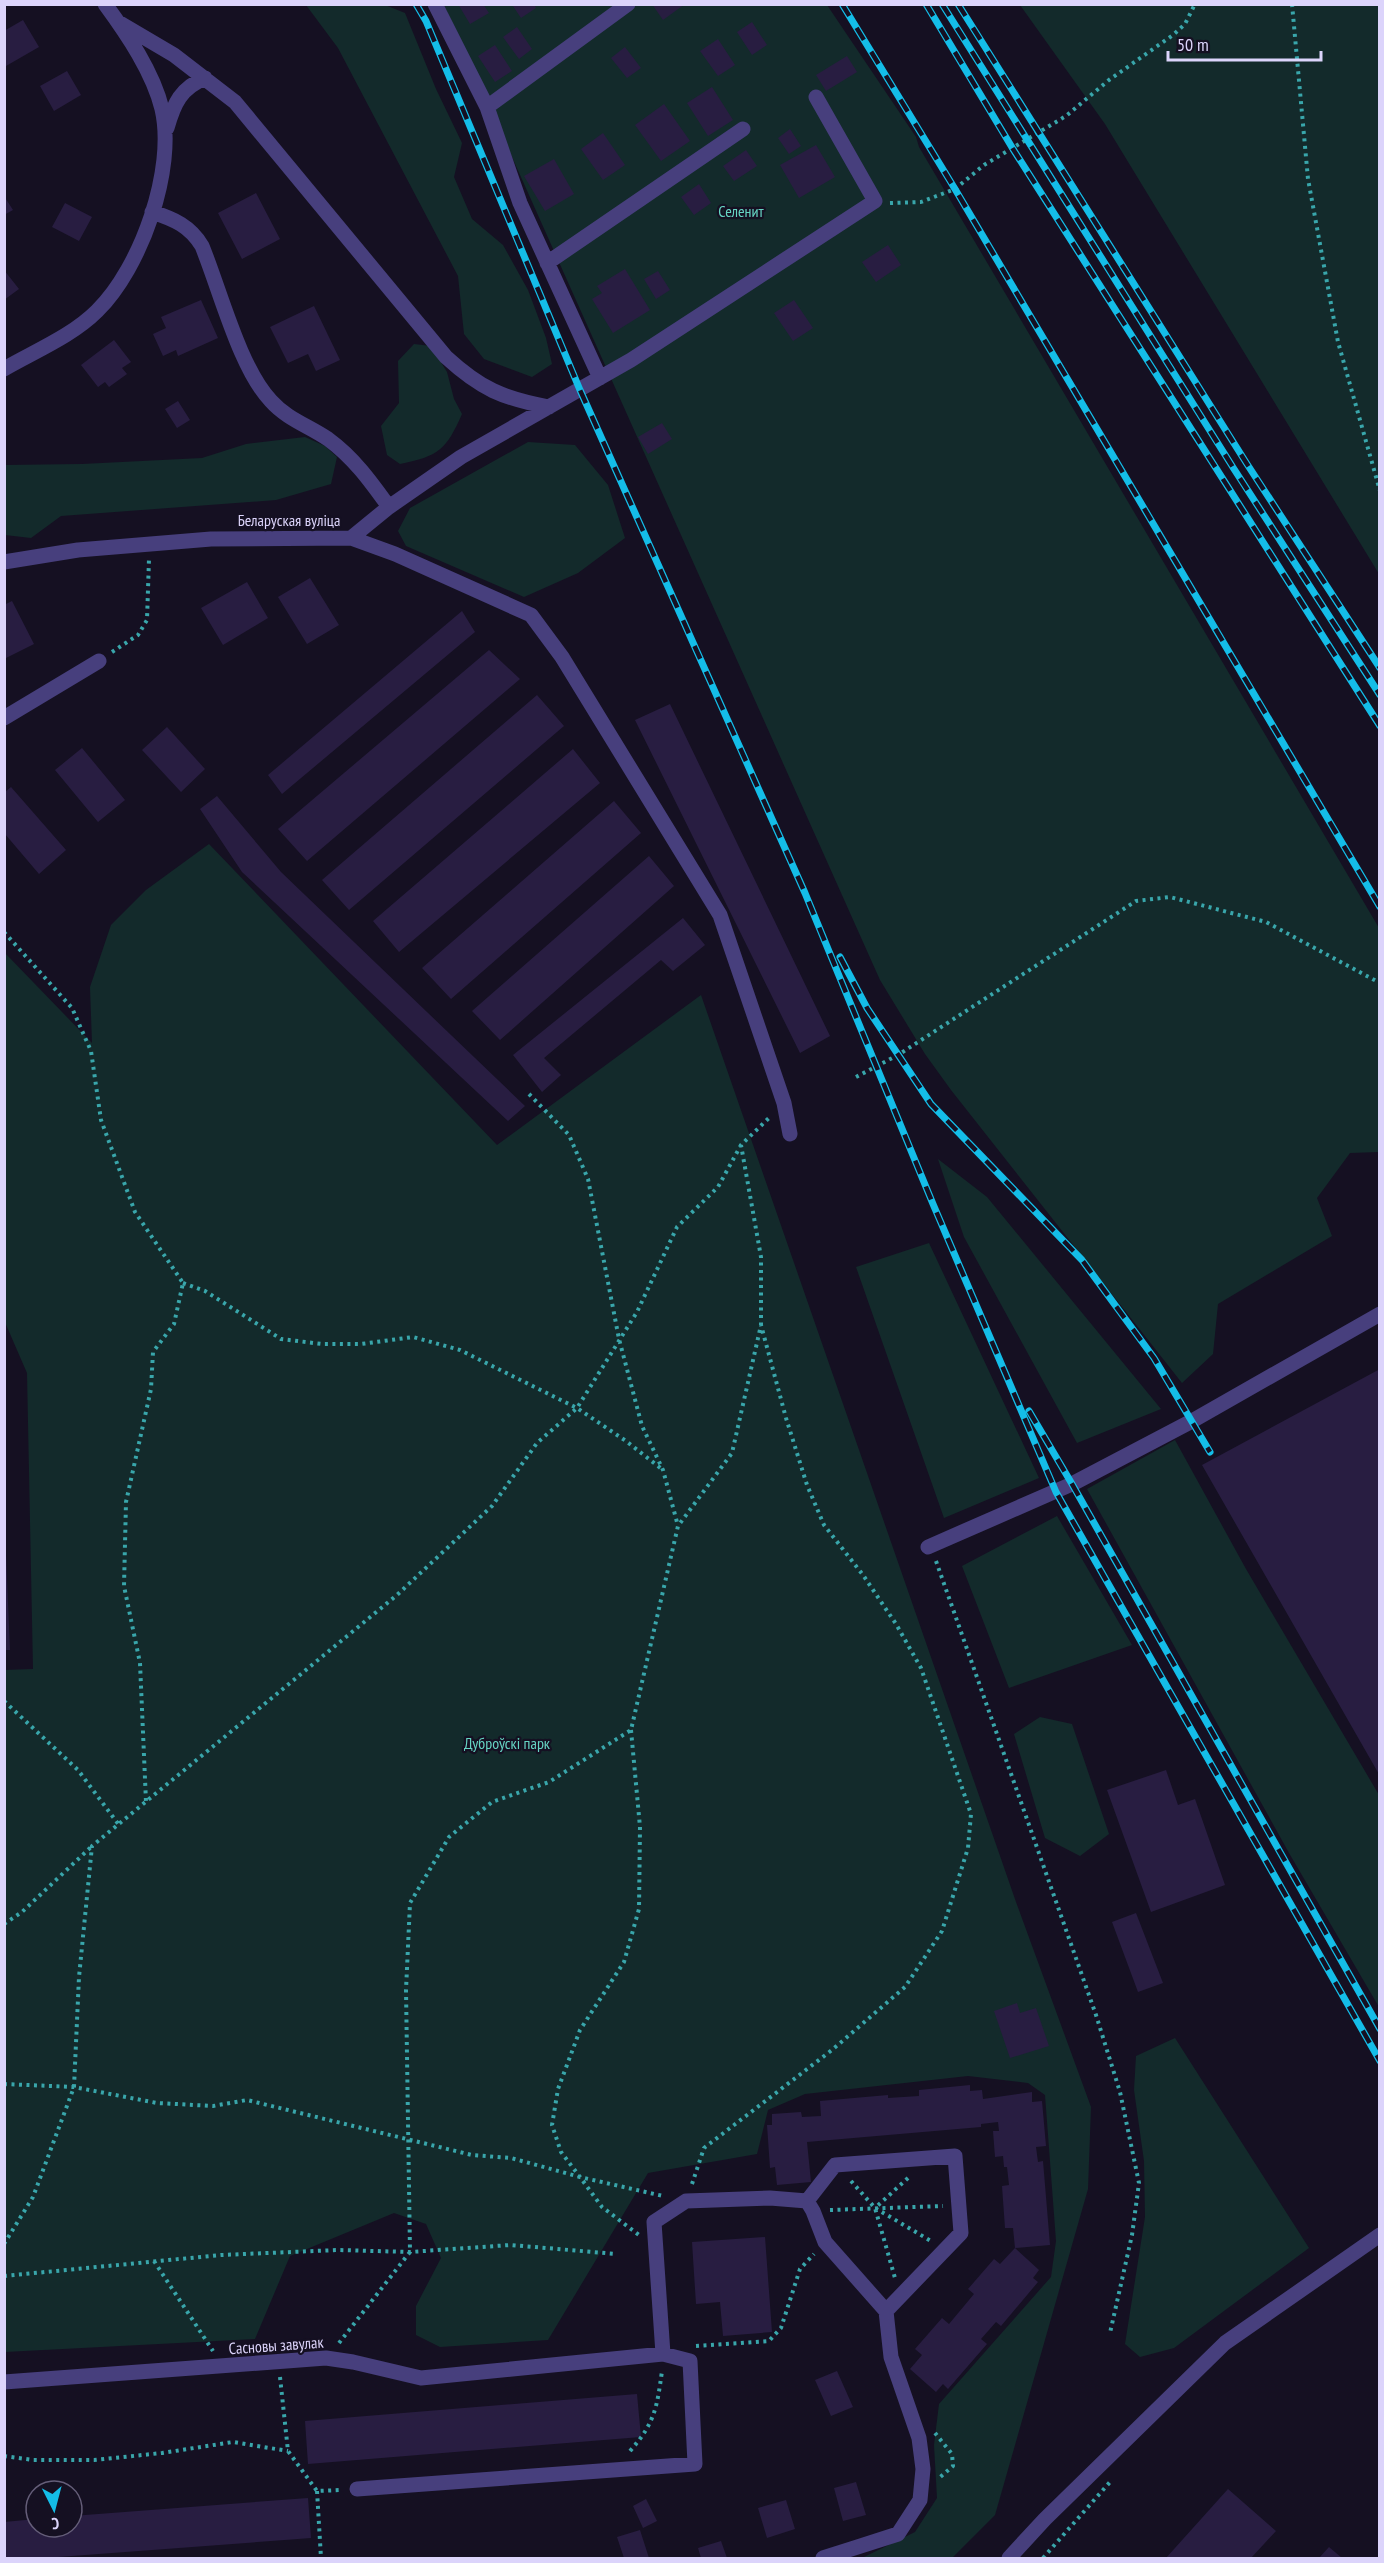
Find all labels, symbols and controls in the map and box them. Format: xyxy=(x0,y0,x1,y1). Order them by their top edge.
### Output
scale bar xyxy=(1168,24,1321,62)
text: 50 m xyxy=(1177,33,1209,56)
park label: Селенит xyxy=(718,201,765,221)
street label: Беларуская вуліца xyxy=(238,510,340,530)
park label: Дуброўскі парк xyxy=(464,1733,551,1753)
street label: Сасновы завулак xyxy=(228,2332,325,2358)
north arrow xyxy=(24,2479,84,2539)
text: С xyxy=(50,2514,60,2534)

